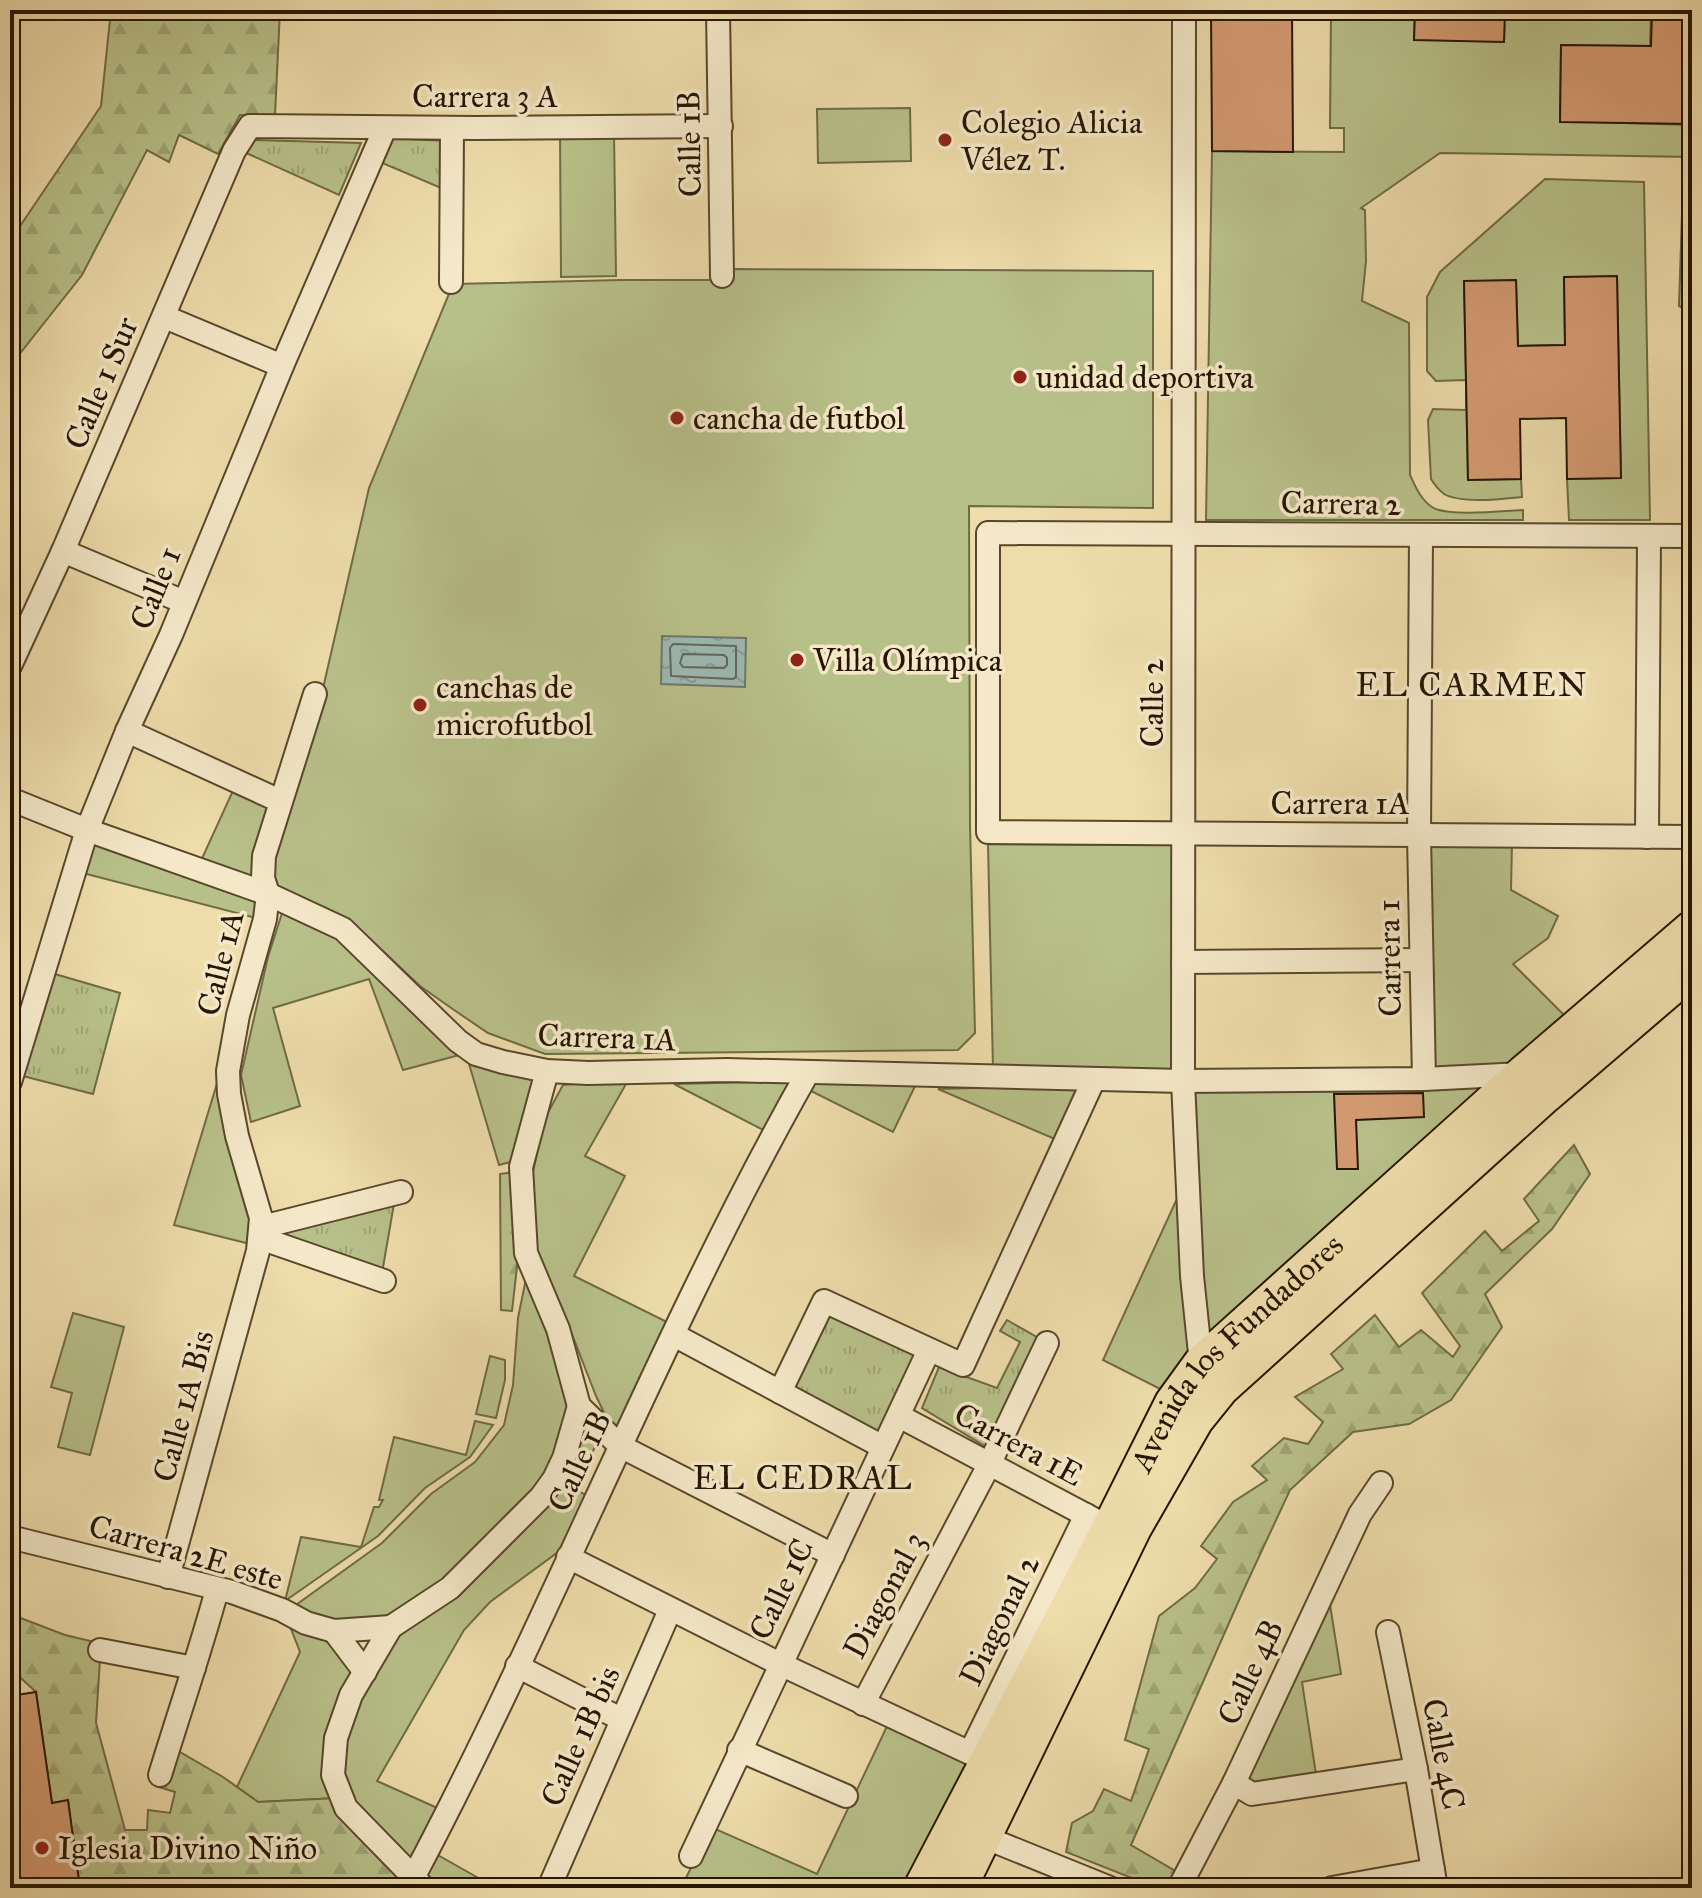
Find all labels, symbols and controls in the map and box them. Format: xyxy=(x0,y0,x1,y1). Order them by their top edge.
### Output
street label: Carrera 3 A xyxy=(412,77,558,116)
street label: Calle 1B xyxy=(669,90,710,198)
place label: Colegio Alicia Vélez T. xyxy=(960,103,1143,179)
marker: Colegio Alicia Vélez T. xyxy=(936,131,954,149)
street label: Calle 1 Sur xyxy=(56,311,147,455)
place label: unidad deportiva xyxy=(1036,358,1254,397)
marker: unidad deportiva xyxy=(1011,368,1029,386)
place label: cancha de futbol xyxy=(693,399,905,438)
marker: cancha de futbol xyxy=(668,409,686,427)
street label: Carrera 2 xyxy=(1280,483,1402,524)
street label: Calle 1 xyxy=(121,541,190,635)
place label: Villa Olímpica xyxy=(812,641,1003,680)
marker: Villa Olímpica xyxy=(788,651,806,669)
street label: Calle 2 xyxy=(1133,659,1172,747)
district label: EL CARMEN xyxy=(1355,664,1589,705)
place label: canchas de microfutbol xyxy=(436,668,593,744)
marker: canchas de microfutbol xyxy=(411,696,429,714)
street label: Carrera 1A xyxy=(1270,784,1410,823)
street label: Carrera 1 xyxy=(1369,899,1410,1017)
street label: Calle 1A xyxy=(189,906,252,1020)
street label: Carrera 1A xyxy=(537,1016,678,1059)
street label: Avenida los Fundadores xyxy=(1121,1225,1352,1480)
street label: Calle 1A Bis xyxy=(145,1326,222,1486)
street label: Carrera 1E xyxy=(948,1394,1090,1495)
street label: Calle 1B xyxy=(539,1405,620,1518)
district label: EL CEDRAL xyxy=(693,1457,913,1498)
street label: Carrera 2E este xyxy=(84,1506,287,1599)
street label: Diagonal 3 xyxy=(835,1525,934,1665)
street label: Calle 1C xyxy=(740,1532,822,1646)
street label: Diagonal 2 xyxy=(951,1548,1048,1692)
street label: Calle 4B xyxy=(1209,1613,1292,1731)
street label: Calle 1B bis xyxy=(532,1660,629,1812)
street label: Calle 4C xyxy=(1414,1695,1473,1813)
place label: Iglesia Divino Niño xyxy=(58,1829,317,1868)
marker: Iglesia Divino Niño xyxy=(33,1839,51,1857)

